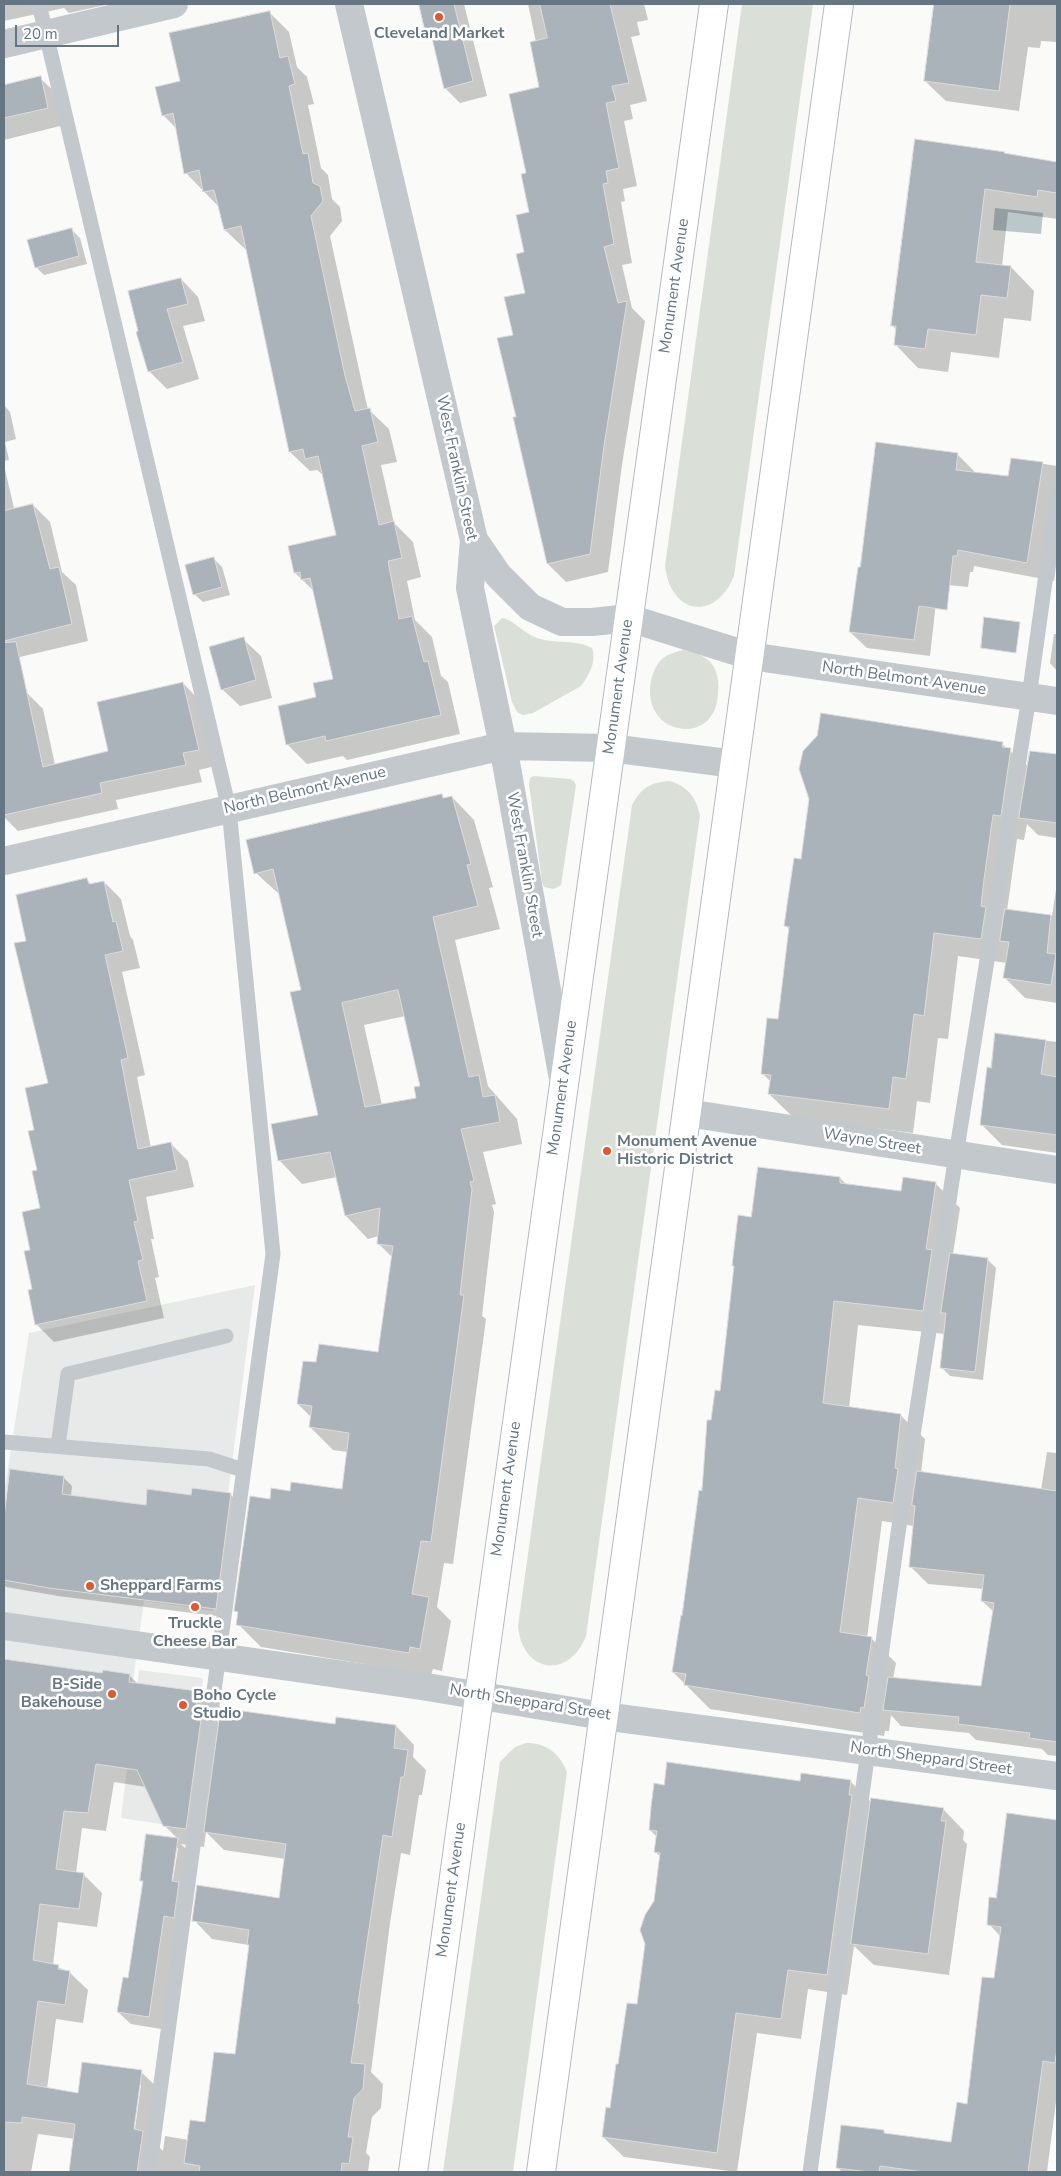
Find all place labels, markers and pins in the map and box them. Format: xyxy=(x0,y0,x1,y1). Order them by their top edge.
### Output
marker: Cleveland Market xyxy=(433,11,445,23)
place label: Cleveland Market xyxy=(374,24,504,44)
place label: Monument Avenue Historic District xyxy=(617,1132,757,1170)
marker: Monument Avenue Historic District xyxy=(601,1145,613,1157)
place label: Sheppard Farms xyxy=(100,1576,222,1596)
marker: Sheppard Farms xyxy=(84,1580,96,1592)
marker: Truckle Cheese Bar xyxy=(189,1601,201,1613)
place label: Truckle Cheese Bar xyxy=(153,1614,237,1652)
place label: B-Side Bakehouse xyxy=(21,1675,102,1713)
place label: Boho Cycle Studio xyxy=(193,1686,276,1724)
marker: B-Side Bakehouse xyxy=(106,1688,118,1700)
marker: Boho Cycle Studio xyxy=(177,1699,189,1711)

